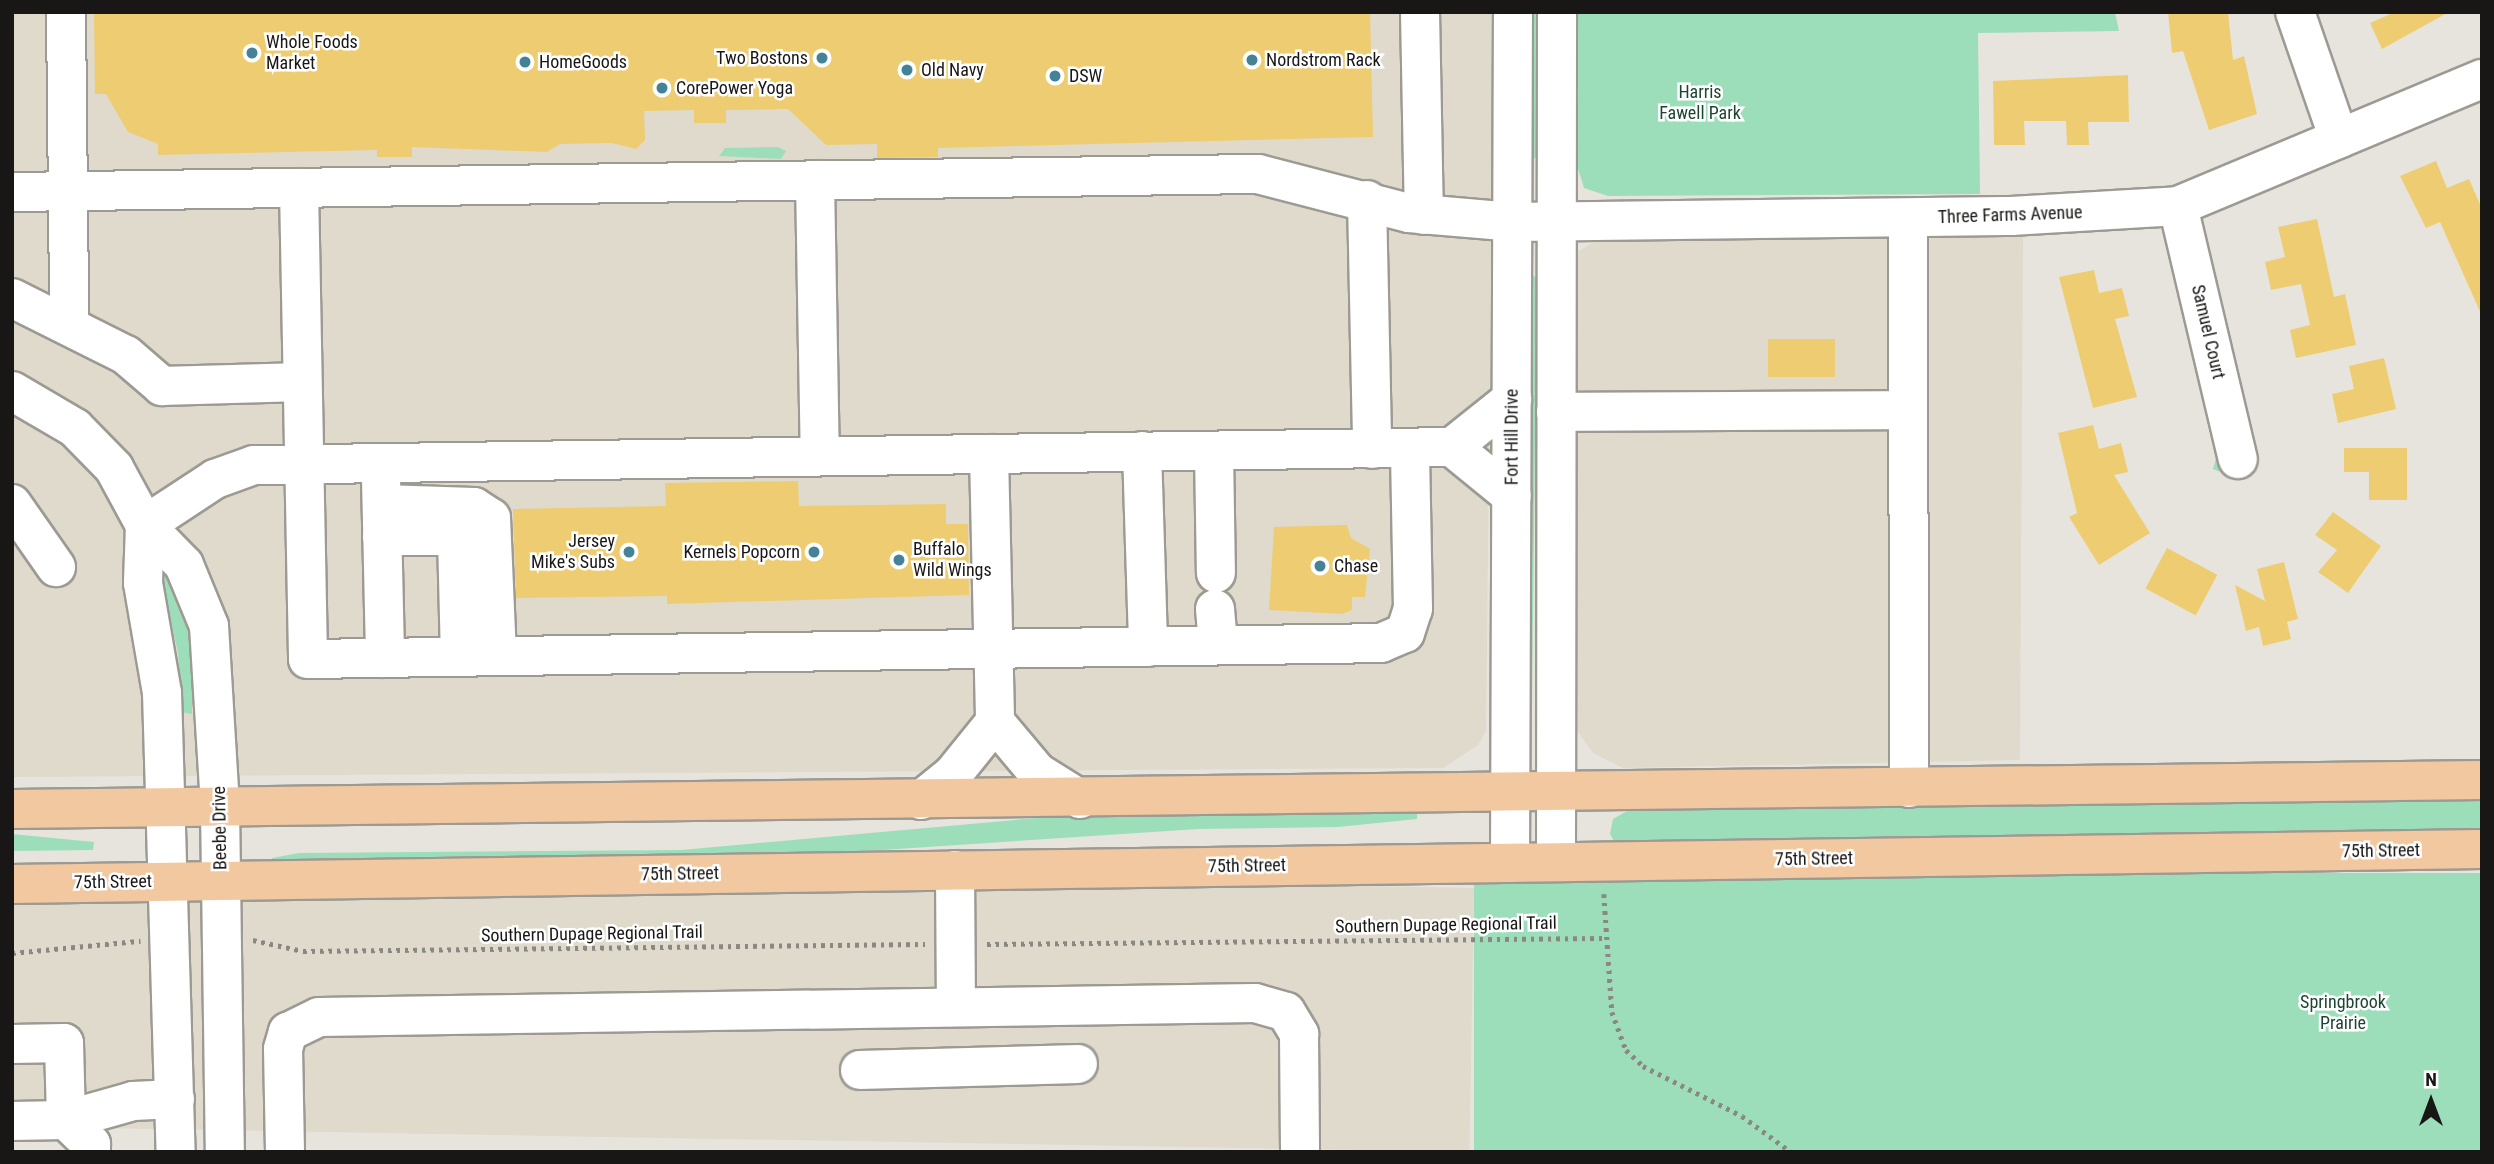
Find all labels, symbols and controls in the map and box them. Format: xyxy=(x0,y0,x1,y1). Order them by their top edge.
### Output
place label: Whole Foods Market xyxy=(266,32,358,74)
marker: Whole Foods Market xyxy=(244,45,260,61)
place label: Two Bostons xyxy=(716,47,808,69)
place label: Nordstrom Rack xyxy=(1266,49,1381,71)
marker: Two Bostons xyxy=(814,50,830,66)
place label: HomeGoods xyxy=(539,51,627,73)
marker: Nordstrom Rack xyxy=(1244,52,1260,68)
marker: HomeGoods xyxy=(517,54,533,70)
place label: Old Navy xyxy=(921,59,984,81)
marker: Old Navy xyxy=(899,62,915,78)
place label: DSW xyxy=(1069,65,1102,87)
marker: DSW xyxy=(1047,68,1063,84)
place label: CorePower Yoga xyxy=(676,77,793,99)
marker: CorePower Yoga xyxy=(654,80,670,96)
park label: Harris Fawell Park xyxy=(1659,82,1741,124)
street label: Three Farms Avenue xyxy=(1937,202,2083,228)
street label: Samuel Court xyxy=(2187,283,2229,381)
street label: Fort Hill Drive xyxy=(1501,389,1523,485)
place label: Jersey Mike's Subs xyxy=(531,531,615,574)
place label: Buffalo Wild Wings xyxy=(913,539,992,582)
place label: Kernels Popcorn xyxy=(684,541,800,563)
marker: Jersey Mike's Subs xyxy=(621,544,637,560)
marker: Kernels Popcorn xyxy=(806,544,822,560)
marker: Buffalo Wild Wings xyxy=(891,552,907,568)
place label: Chase xyxy=(1334,555,1378,577)
marker: Chase xyxy=(1312,558,1328,574)
street label: Beebe Drive xyxy=(208,786,232,870)
street label: 75th Street xyxy=(2342,840,2420,862)
street label: 75th Street xyxy=(1775,848,1853,870)
street label: 75th Street xyxy=(1208,855,1286,877)
street label: 75th Street xyxy=(641,863,719,885)
street label: 75th Street xyxy=(74,871,152,893)
street label: Southern Dupage Regional Trail xyxy=(1335,912,1557,938)
street label: Southern Dupage Regional Trail xyxy=(481,921,703,947)
park label: Springbrook Prairie xyxy=(2300,992,2386,1034)
north arrow xyxy=(2396,1066,2466,1136)
text: N xyxy=(2425,1068,2437,1091)

